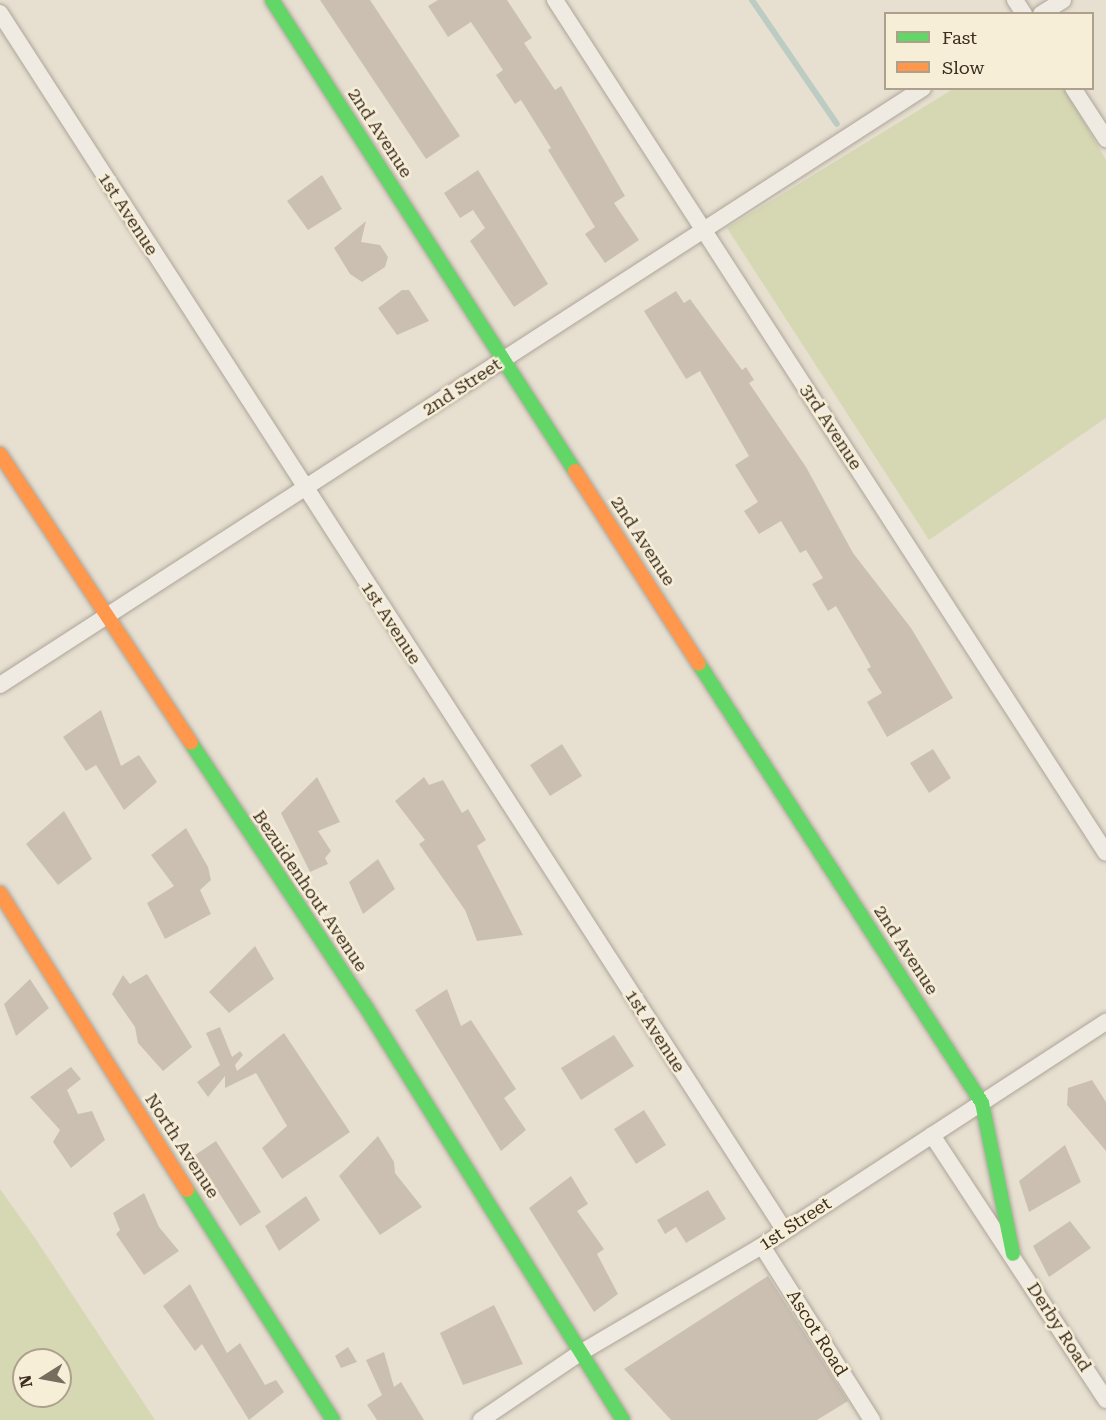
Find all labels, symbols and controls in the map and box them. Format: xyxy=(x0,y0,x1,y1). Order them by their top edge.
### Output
legend xyxy=(884,12,1094,90)
text: Fast xyxy=(942,27,977,48)
text: Slow xyxy=(942,57,984,78)
street label: 2nd Avenue xyxy=(343,84,417,182)
street label: 1st Avenue xyxy=(93,169,163,259)
street label: 2nd Street xyxy=(419,354,505,420)
street label: 3rd Avenue xyxy=(795,380,867,474)
street label: 2nd Avenue xyxy=(606,492,680,590)
street label: 1st Avenue xyxy=(356,578,426,668)
street label: Bezuidenhout Avenue xyxy=(248,806,372,976)
street label: 2nd Avenue xyxy=(869,901,943,999)
street label: 1st Avenue xyxy=(620,986,690,1076)
street label: North Avenue xyxy=(140,1090,224,1202)
street label: 1st Street xyxy=(755,1193,835,1255)
street label: Derby Road xyxy=(1022,1278,1096,1376)
street label: Ascot Road xyxy=(782,1286,852,1380)
north arrow xyxy=(12,1348,72,1408)
text: N xyxy=(15,1373,36,1389)

